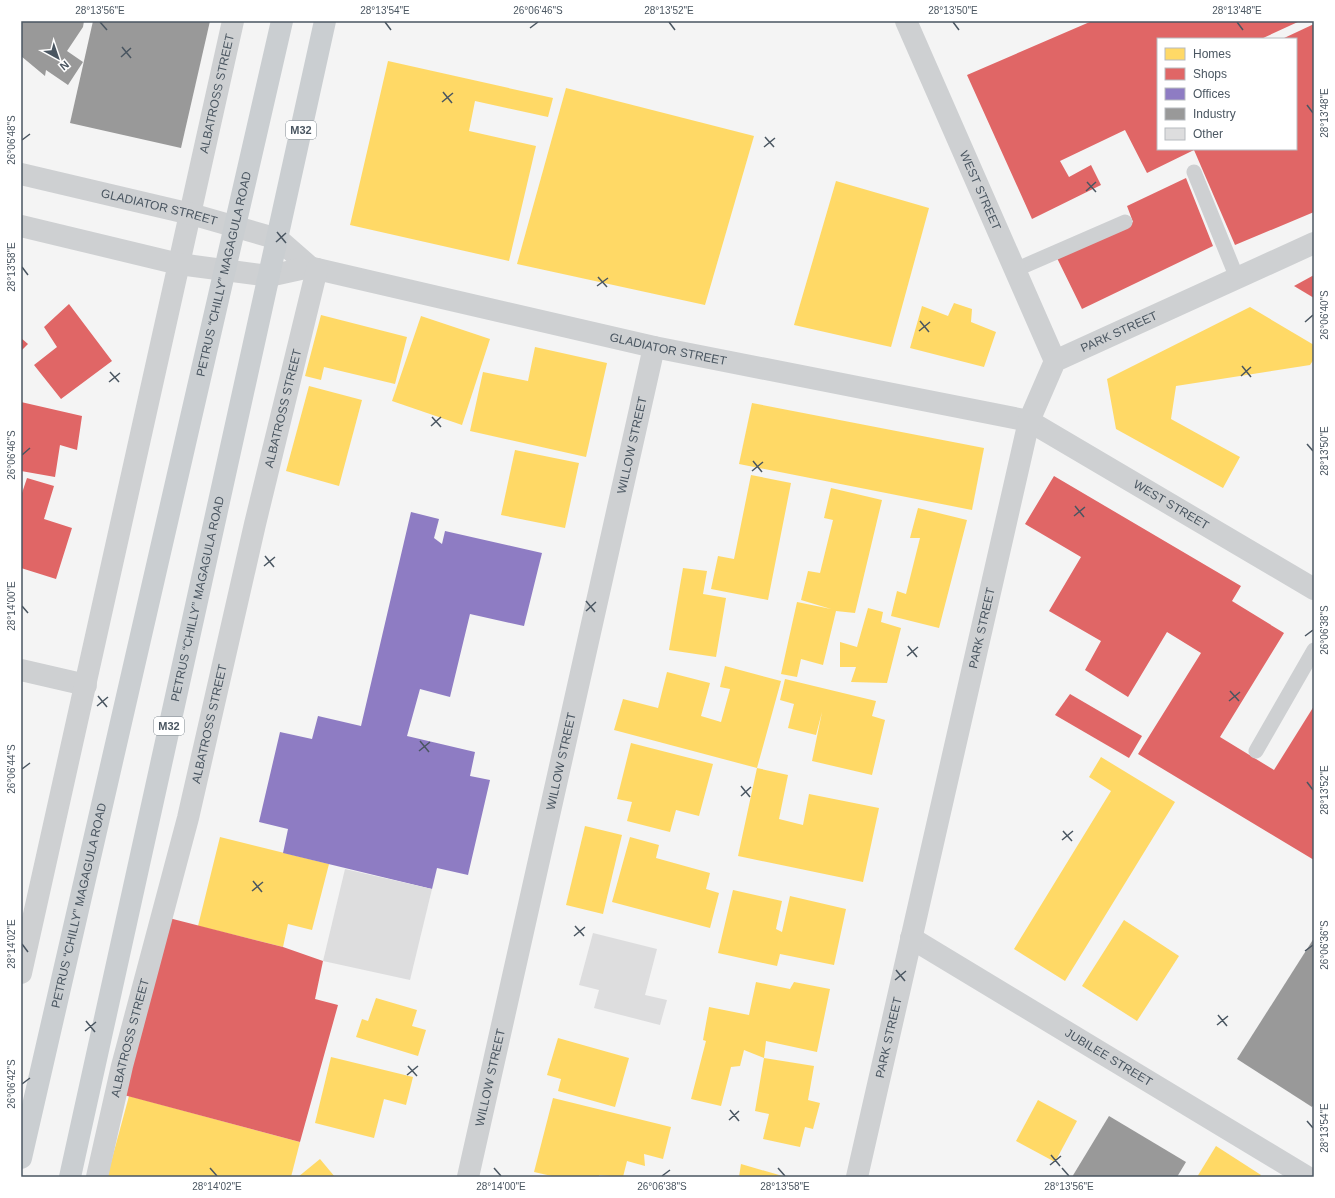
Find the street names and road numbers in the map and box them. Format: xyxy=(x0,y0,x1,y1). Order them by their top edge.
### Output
street label: ALBATROSS STREET xyxy=(197,32,237,155)
road number: M32 xyxy=(286,121,316,139)
street label: WEST STREET xyxy=(957,149,1004,233)
street label: PETRUS “CHILLY” MAGAGULA ROAD xyxy=(194,170,254,378)
street label: GLADIATOR STREET xyxy=(100,186,219,228)
street label: PARK STREET xyxy=(1078,308,1160,355)
street label: GLADIATOR STREET xyxy=(608,330,728,368)
street label: ALBATROSS STREET xyxy=(262,347,304,469)
street label: WILLOW STREET xyxy=(614,394,650,495)
street label: WEST STREET xyxy=(1131,477,1212,533)
street label: PETRUS “CHILLY” MAGAGULA ROAD xyxy=(168,494,227,703)
street label: PARK STREET xyxy=(966,586,998,670)
street label: ALBATROSS STREET xyxy=(189,662,230,785)
street label: WILLOW STREET xyxy=(543,711,579,811)
road number: M32 xyxy=(154,717,184,735)
street label: PETRUS “CHILLY” MAGAGULA ROAD xyxy=(49,801,109,1010)
street label: ALBATROSS STREET xyxy=(108,976,152,1099)
street label: PARK STREET xyxy=(873,995,905,1079)
street label: JUBILEE STREET xyxy=(1063,1026,1156,1089)
street label: WILLOW STREET xyxy=(473,1027,508,1128)

